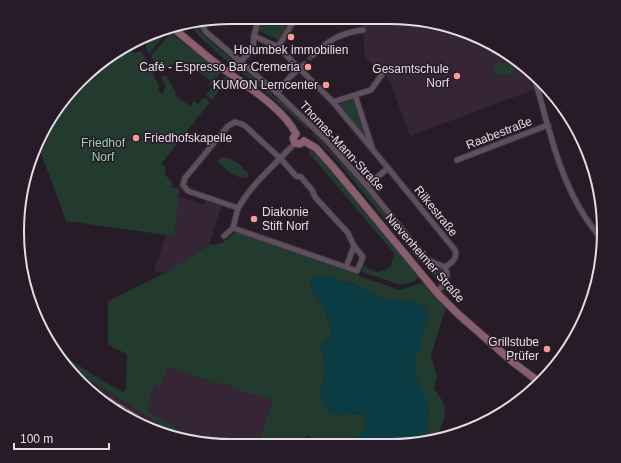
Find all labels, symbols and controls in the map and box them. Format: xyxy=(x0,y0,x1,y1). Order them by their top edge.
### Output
marker: Holumbek immobilien xyxy=(286,32,296,42)
place label: Holumbek immobilien xyxy=(234,43,348,57)
place label: Café - Espresso Bar Cremeria xyxy=(139,60,300,74)
marker: Café - Espresso Bar Cremeria xyxy=(303,62,313,72)
place label: Gesamtschule Norf xyxy=(372,62,450,90)
marker: Gesamtschule Norf xyxy=(452,71,462,81)
place label: KUMON Lerncenter xyxy=(213,78,318,92)
marker: KUMON Lerncenter xyxy=(321,80,331,90)
street label: Thomas-Mann-Straße xyxy=(297,98,387,194)
street label: Raabestraße xyxy=(464,114,534,152)
place label: Friedhofskapelle xyxy=(144,131,232,145)
marker: Friedhofskapelle xyxy=(131,133,141,143)
park label: Friedhof Norf xyxy=(81,136,126,164)
street label: Rilkestraße xyxy=(411,183,461,239)
place label: Diakonie Stift Norf xyxy=(262,205,309,233)
street label: Nievenheimer Straße xyxy=(383,211,468,306)
marker: Diakonie Stift Norf xyxy=(249,214,259,224)
place label: Grillstube Prüfer xyxy=(488,335,539,363)
marker: Grillstube Prüfer xyxy=(542,344,552,354)
scale bar xyxy=(14,425,109,451)
text: 100 m xyxy=(20,432,53,446)

